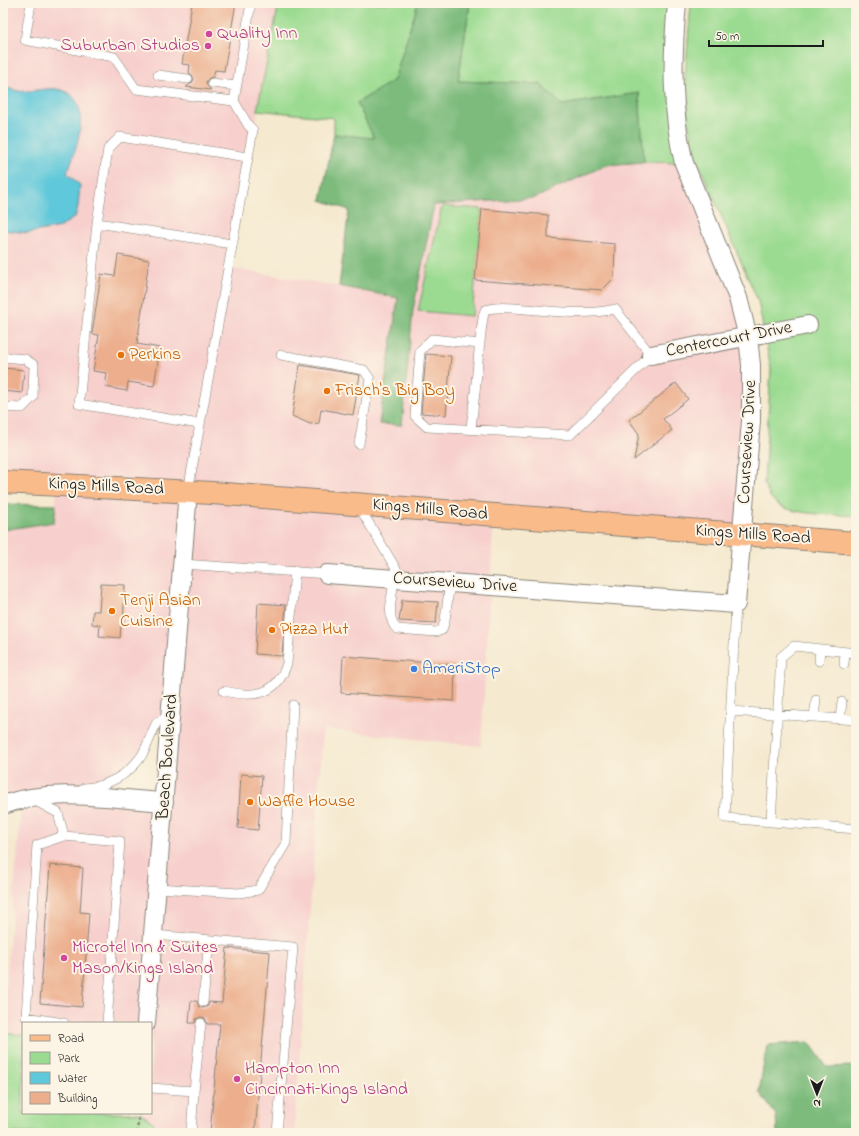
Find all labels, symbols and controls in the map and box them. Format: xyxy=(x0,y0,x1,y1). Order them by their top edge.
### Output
place label: Quality Inn xyxy=(217,21,297,47)
scale bar xyxy=(709,22,823,48)
text: 50 m xyxy=(715,28,739,46)
marker: Quality Inn xyxy=(204,29,214,39)
place label: Suburban Studios xyxy=(61,33,200,59)
marker: Suburban Studios xyxy=(203,41,213,51)
street label: Centercourt Drive xyxy=(664,315,795,365)
place label: Perkins xyxy=(129,342,181,368)
marker: Perkins xyxy=(116,350,126,360)
place label: Frisch's Big Boy xyxy=(334,378,455,405)
street label: Courseview Drive xyxy=(732,378,764,505)
marker: Frisch's Big Boy xyxy=(322,386,332,396)
street label: Kings Mills Road xyxy=(48,471,164,504)
street label: Kings Mills Road xyxy=(371,492,489,529)
street label: Kings Mills Road xyxy=(694,518,812,553)
street label: Courseview Drive xyxy=(392,566,519,600)
place label: Tenji Asian Cuisine xyxy=(120,588,201,635)
marker: Tenji Asian Cuisine xyxy=(107,606,117,616)
place label: Pizza Hut xyxy=(280,617,349,643)
marker: Pizza Hut xyxy=(267,625,277,635)
place label: AmeriStop xyxy=(422,656,501,682)
marker: AmeriStop xyxy=(409,664,419,674)
street label: Beach Boulevard xyxy=(151,693,185,822)
place label: Waffle House xyxy=(258,789,356,815)
marker: Waffle House xyxy=(245,797,255,807)
place label: Microtel Inn & Suites Mason/Kings Island xyxy=(72,935,218,983)
marker: Microtel Inn & Suites Mason/Kings Island xyxy=(59,953,69,963)
legend xyxy=(22,1022,152,1114)
text: Road xyxy=(58,1030,84,1048)
text: Park xyxy=(58,1050,80,1068)
place label: Hampton Inn Cincinnati–Kings Island xyxy=(245,1056,408,1104)
text: Water xyxy=(58,1070,87,1088)
marker: Hampton Inn Cincinnati–Kings Island xyxy=(232,1074,242,1084)
north arrow xyxy=(797,1074,837,1114)
text: Building xyxy=(57,1090,97,1109)
text: N xyxy=(813,1095,821,1111)

